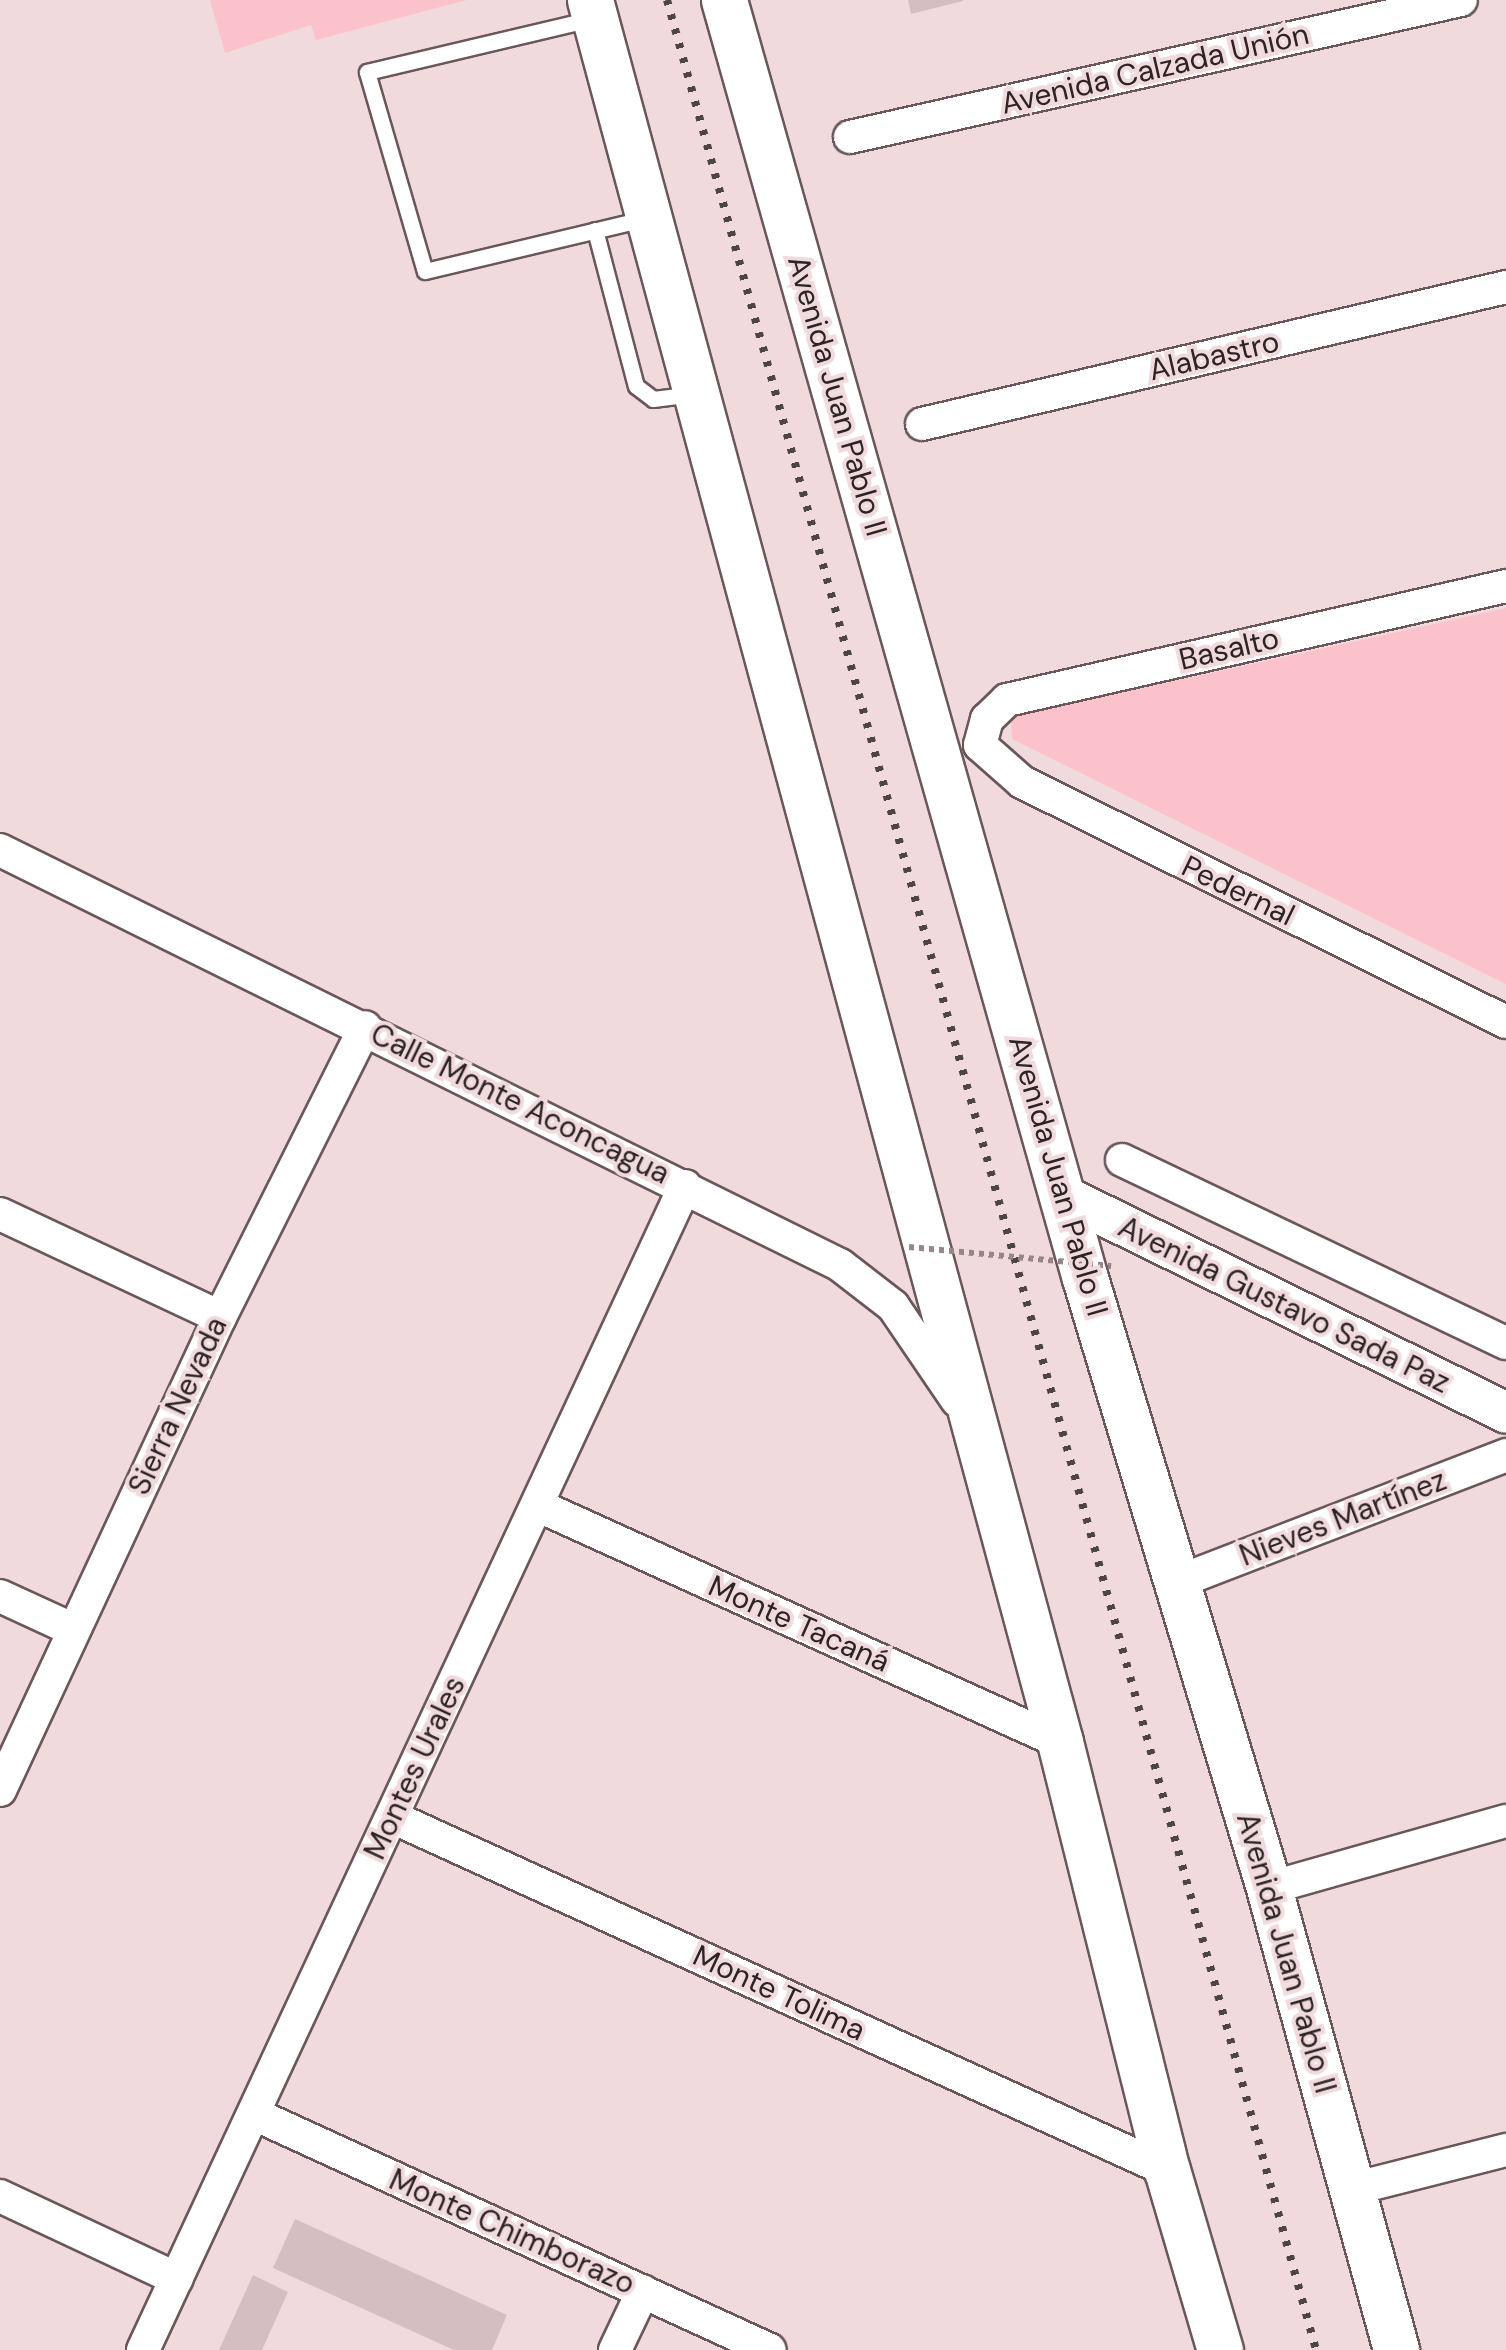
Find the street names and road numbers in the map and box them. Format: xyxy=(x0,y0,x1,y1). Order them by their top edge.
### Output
street label: Avenida Calzada Unión xyxy=(998,16,1312,122)
street label: Avenida Juan Pablo II xyxy=(780,252,894,540)
street label: Alabastro xyxy=(1145,324,1283,388)
street label: Basalto xyxy=(1175,620,1283,678)
street label: Pedernal xyxy=(1176,848,1300,934)
street label: Calle Monte Aconcagua xyxy=(365,1016,675,1192)
street label: Avenida Juan Pablo II xyxy=(1001,1032,1115,1320)
street label: Avenida Gustavo Sada Paz xyxy=(1112,1209,1456,1401)
street label: Sierra Nevada xyxy=(121,1311,235,1501)
street label: Nieves Martínez xyxy=(1235,1462,1451,1574)
street label: Monte Tacaná xyxy=(703,1568,895,1680)
street label: Montes Urales xyxy=(357,1671,473,1865)
street label: Avenida Juan Pablo II xyxy=(1229,1809,1343,2097)
street label: Monte Tolima xyxy=(687,1937,871,2049)
street label: Monte Chimborazo xyxy=(384,2162,640,2302)

